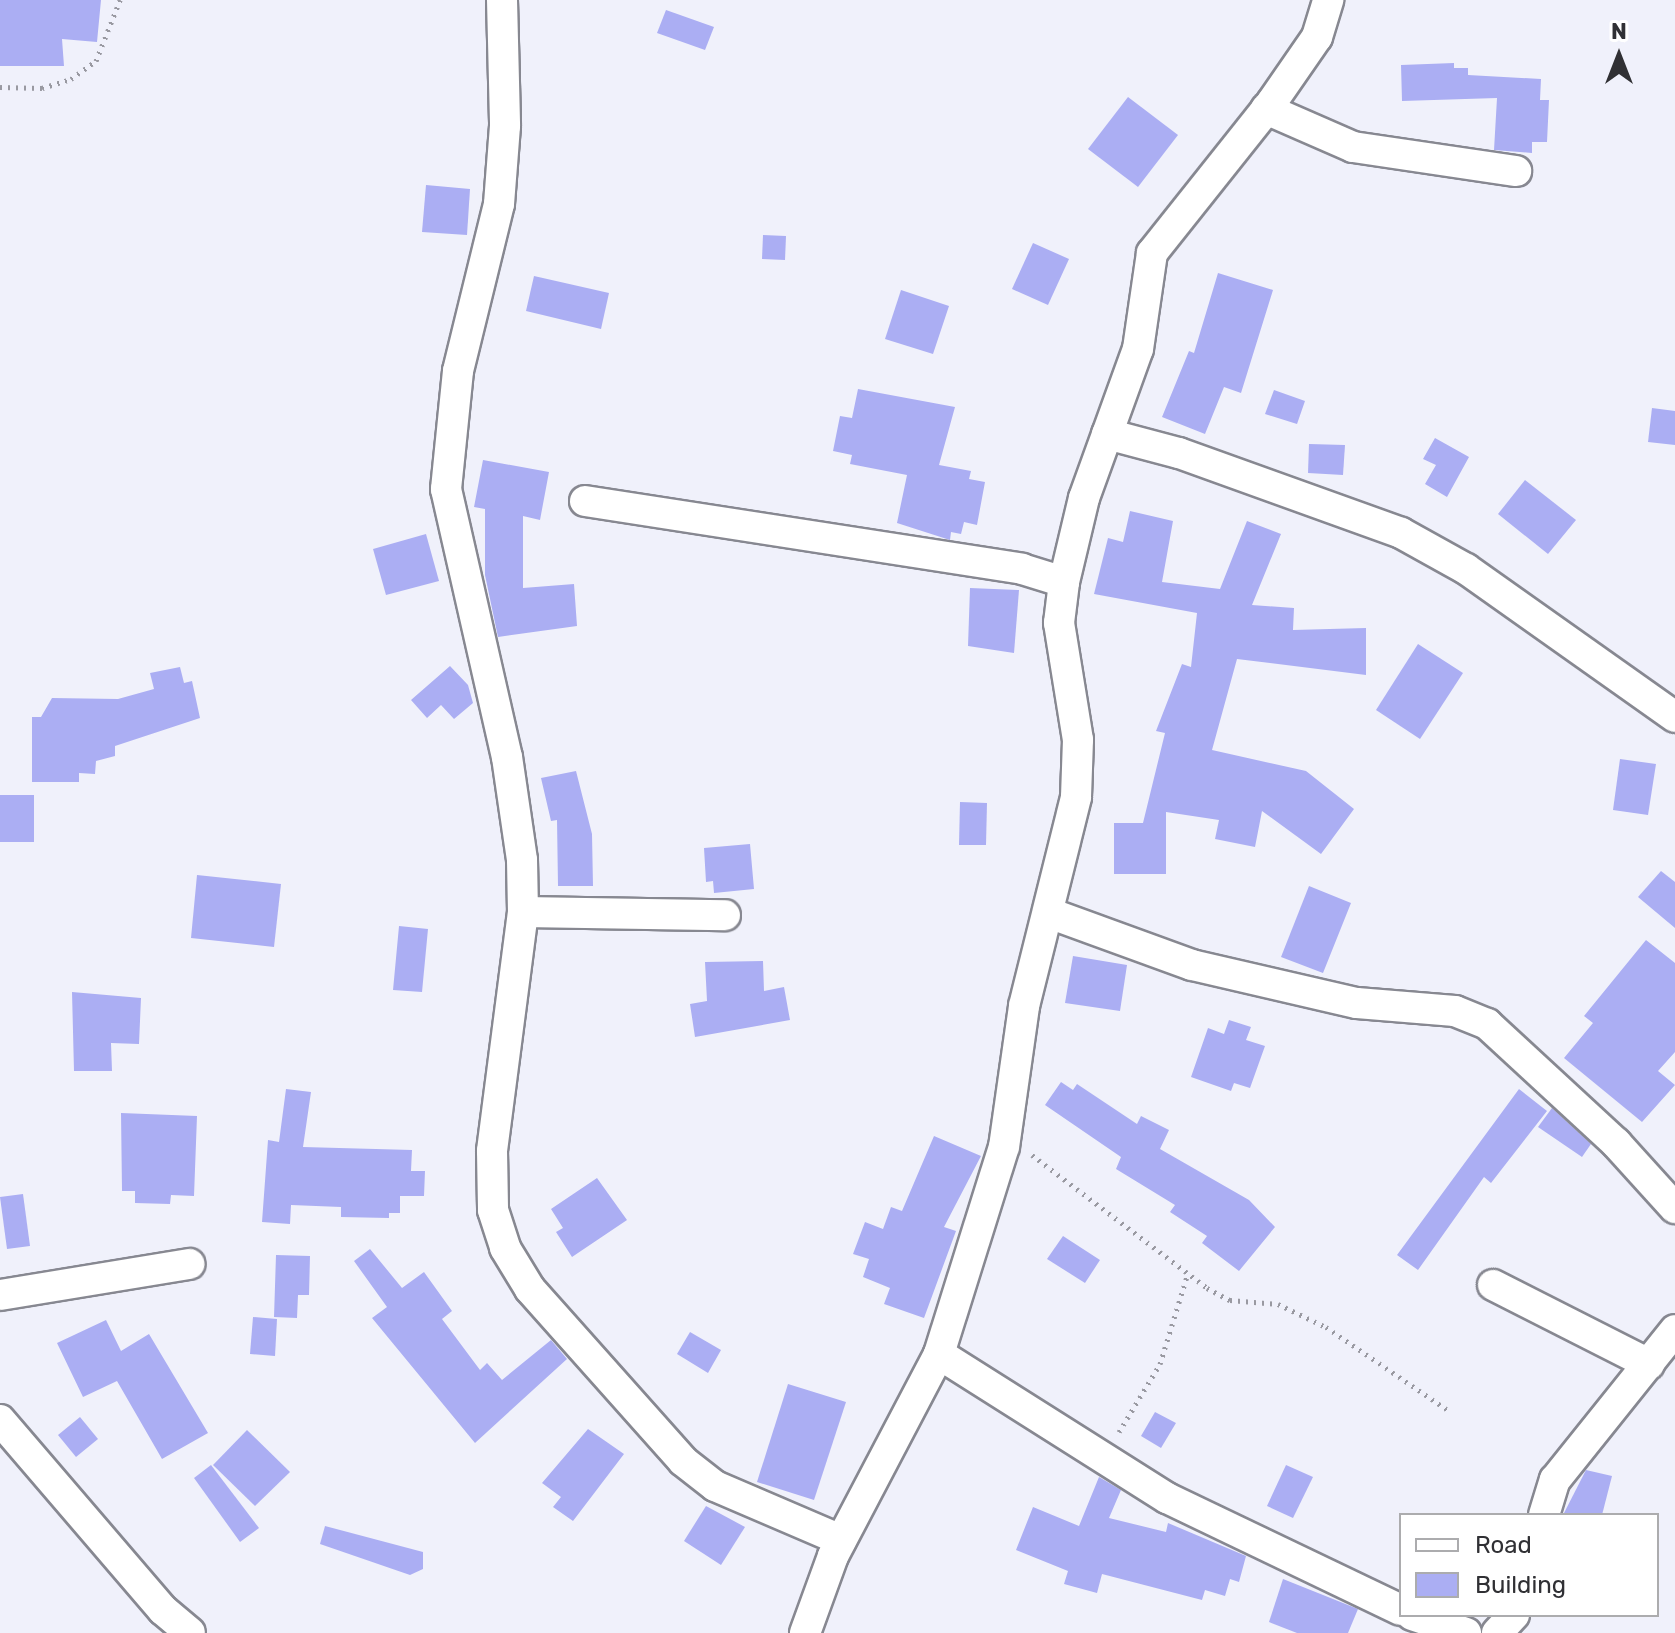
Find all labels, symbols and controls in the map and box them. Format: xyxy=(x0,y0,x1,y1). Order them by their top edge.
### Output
north arrow xyxy=(1579,16,1659,96)
text: N xyxy=(1611,18,1627,45)
legend xyxy=(1399,1513,1659,1617)
text: Road xyxy=(1475,1531,1532,1559)
text: Building xyxy=(1475,1571,1566,1599)

